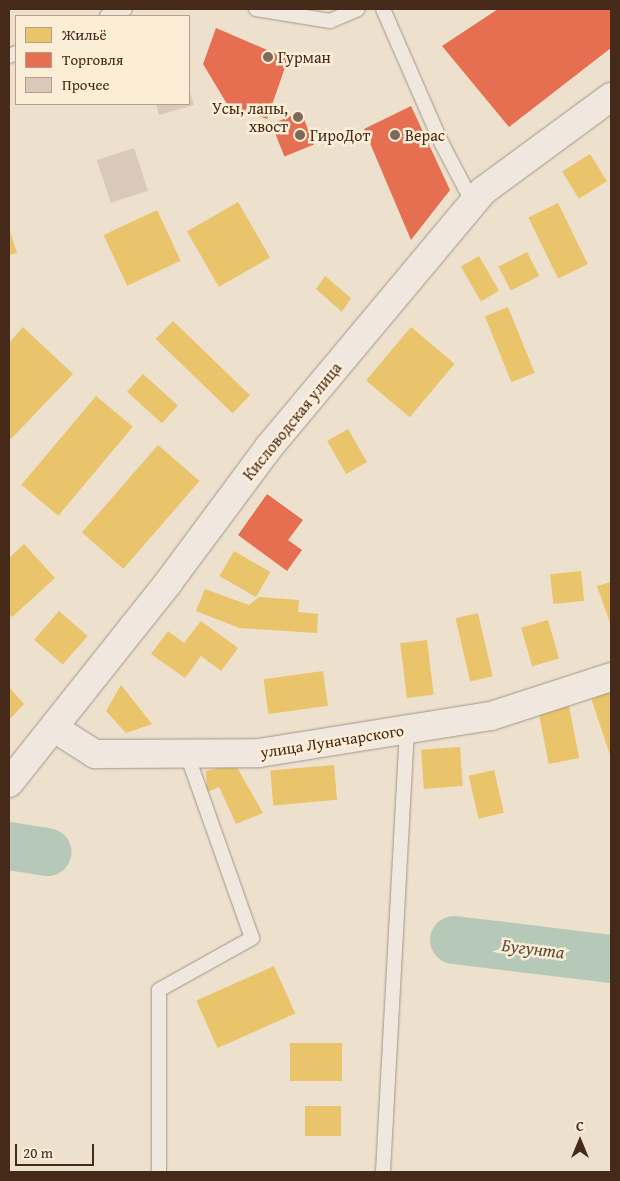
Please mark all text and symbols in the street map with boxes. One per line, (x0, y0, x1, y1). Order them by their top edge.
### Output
legend (15, 15, 190, 105)
text: Жильё (62, 24, 107, 45)
place label: Гурман (278, 47, 331, 67)
text: Торговля (62, 49, 123, 70)
marker: Гурман (262, 51, 274, 63)
text: Прочее (62, 74, 110, 95)
place label: Усы, лапы, хвост (212, 98, 288, 136)
marker: Усы, лапы, хвост (292, 111, 304, 123)
place label: ГироДот (310, 125, 370, 145)
place label: Верас (405, 125, 445, 145)
marker: ГироДот (294, 129, 306, 141)
marker: Верас (389, 129, 401, 141)
street label: Кисловодская улица (239, 358, 345, 484)
street label: улица Луначарского (259, 720, 405, 762)
water label: Бугунта (500, 934, 566, 964)
north arrow (555, 1116, 605, 1166)
text: С (576, 1116, 584, 1136)
scale bar (18, 1134, 96, 1166)
text: 20 m (23, 1142, 53, 1163)

